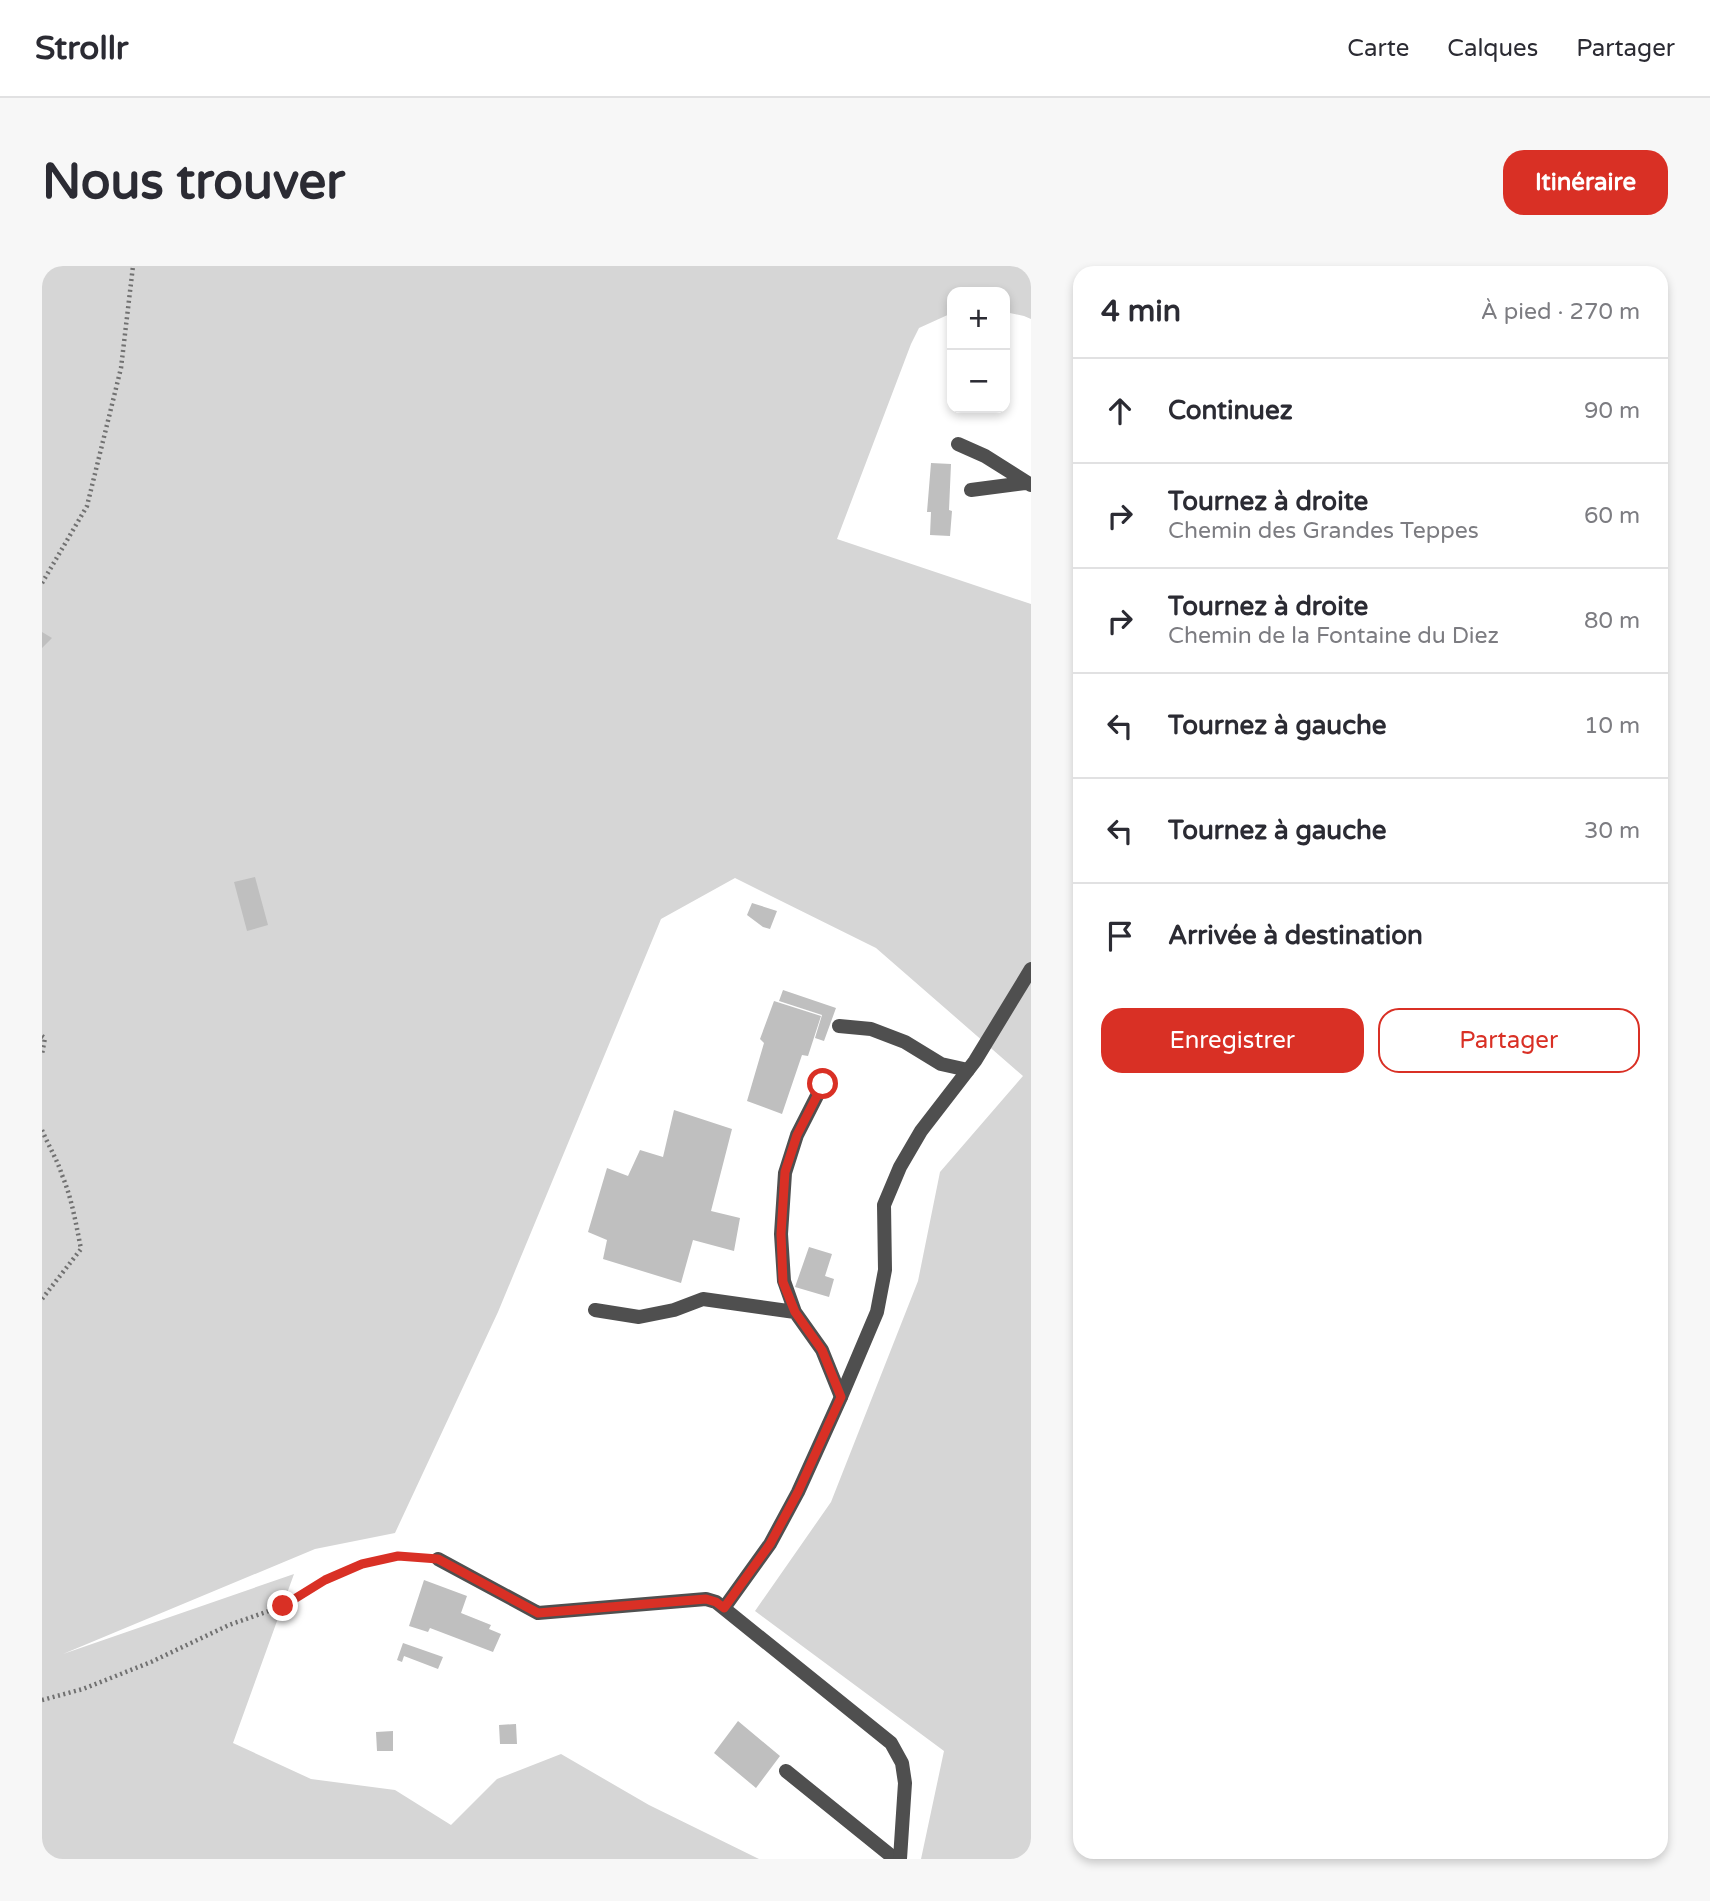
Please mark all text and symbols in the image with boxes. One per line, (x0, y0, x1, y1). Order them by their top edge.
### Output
text: Strollr (35, 29, 129, 68)
text: Carte (1347, 34, 1409, 63)
text: Calques (1447, 34, 1538, 63)
text: Partager (1576, 34, 1675, 63)
button: Itinéraire (1503, 150, 1668, 215)
text: Nous trouver (42, 153, 345, 212)
map controls (947, 287, 1010, 413)
button: + (947, 287, 1010, 350)
text: 4 min (1101, 293, 1181, 330)
text: À pied · 270 m (1481, 298, 1640, 326)
button: − (947, 350, 1010, 413)
icon: ahead (1101, 392, 1139, 430)
text: Continuez (1168, 395, 1293, 426)
text: 90 m (1584, 397, 1640, 425)
text: Tournez à droite (1168, 486, 1368, 517)
icon: right (1101, 497, 1139, 535)
text: 60 m (1584, 502, 1640, 530)
text: Chemin des Grandes Teppes (1168, 517, 1479, 545)
text: Tournez à droite (1168, 591, 1368, 622)
icon: right (1101, 602, 1139, 640)
text: 80 m (1584, 607, 1640, 635)
text: Chemin de la Fontaine du Diez (1168, 622, 1499, 650)
icon: left (1101, 707, 1139, 745)
text: Tournez à gauche (1168, 710, 1387, 741)
text: 10 m (1584, 712, 1640, 740)
icon: left (1101, 812, 1139, 850)
text: Tournez à gauche (1168, 815, 1387, 846)
text: 30 m (1584, 817, 1640, 845)
icon: arrive (1101, 917, 1139, 955)
text: Arrivée à destination (1168, 920, 1423, 951)
button: Enregistrer (1101, 1008, 1364, 1073)
button: Partager (1378, 1008, 1640, 1073)
route start (807, 1068, 838, 1099)
route end (267, 1590, 298, 1621)

